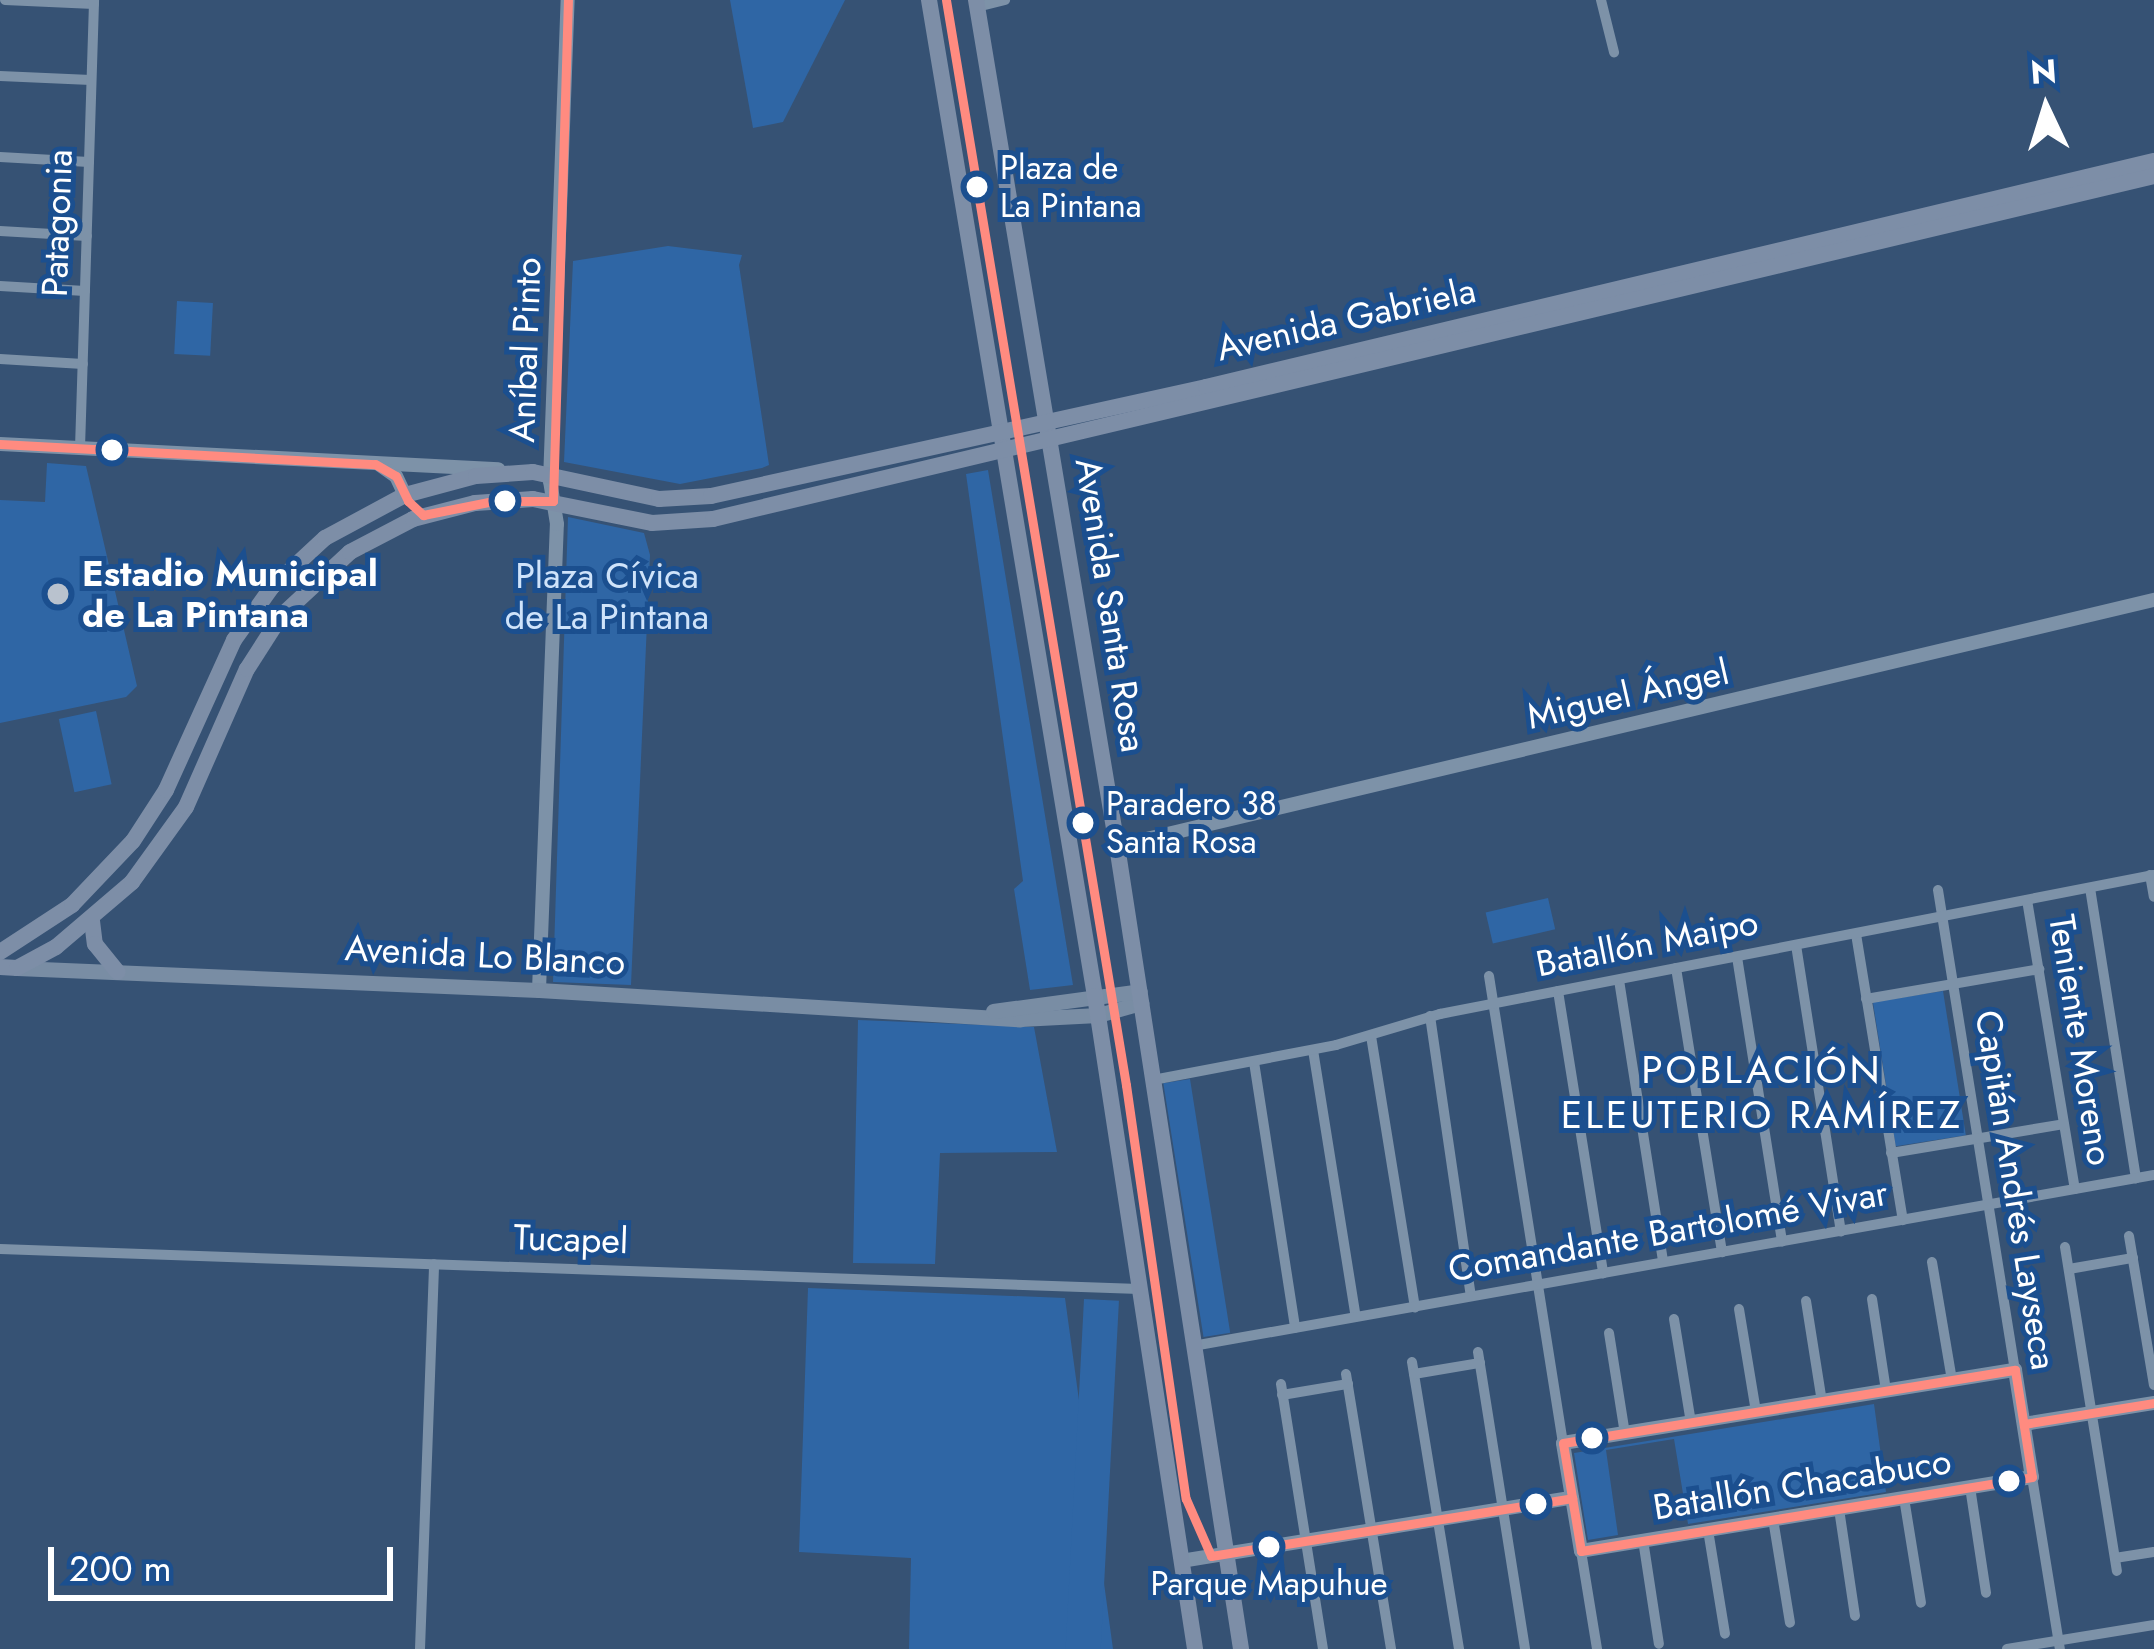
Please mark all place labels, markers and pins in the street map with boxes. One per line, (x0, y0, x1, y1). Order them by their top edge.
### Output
place label: Plaza de La Pintana (1000, 148, 1142, 226)
marker: Plaza de La Pintana (966, 176, 988, 198)
unlabelled marker (101, 439, 123, 461)
unlabelled marker (494, 490, 516, 512)
place label: Estadio Municipal de La Pintana (82, 551, 378, 636)
marker: Estadio Municipal de La Pintana (45, 581, 71, 607)
place label: Paradero 38 Santa Rosa (1106, 784, 1277, 862)
marker: Paradero 38 Santa Rosa (1072, 812, 1094, 834)
unlabelled marker (1581, 1427, 1603, 1449)
unlabelled marker (1998, 1470, 2020, 1492)
unlabelled marker (1525, 1493, 1547, 1515)
marker: Parque Mapuhue (1258, 1536, 1280, 1558)
place label: Parque Mapuhue (1150, 1564, 1388, 1604)

